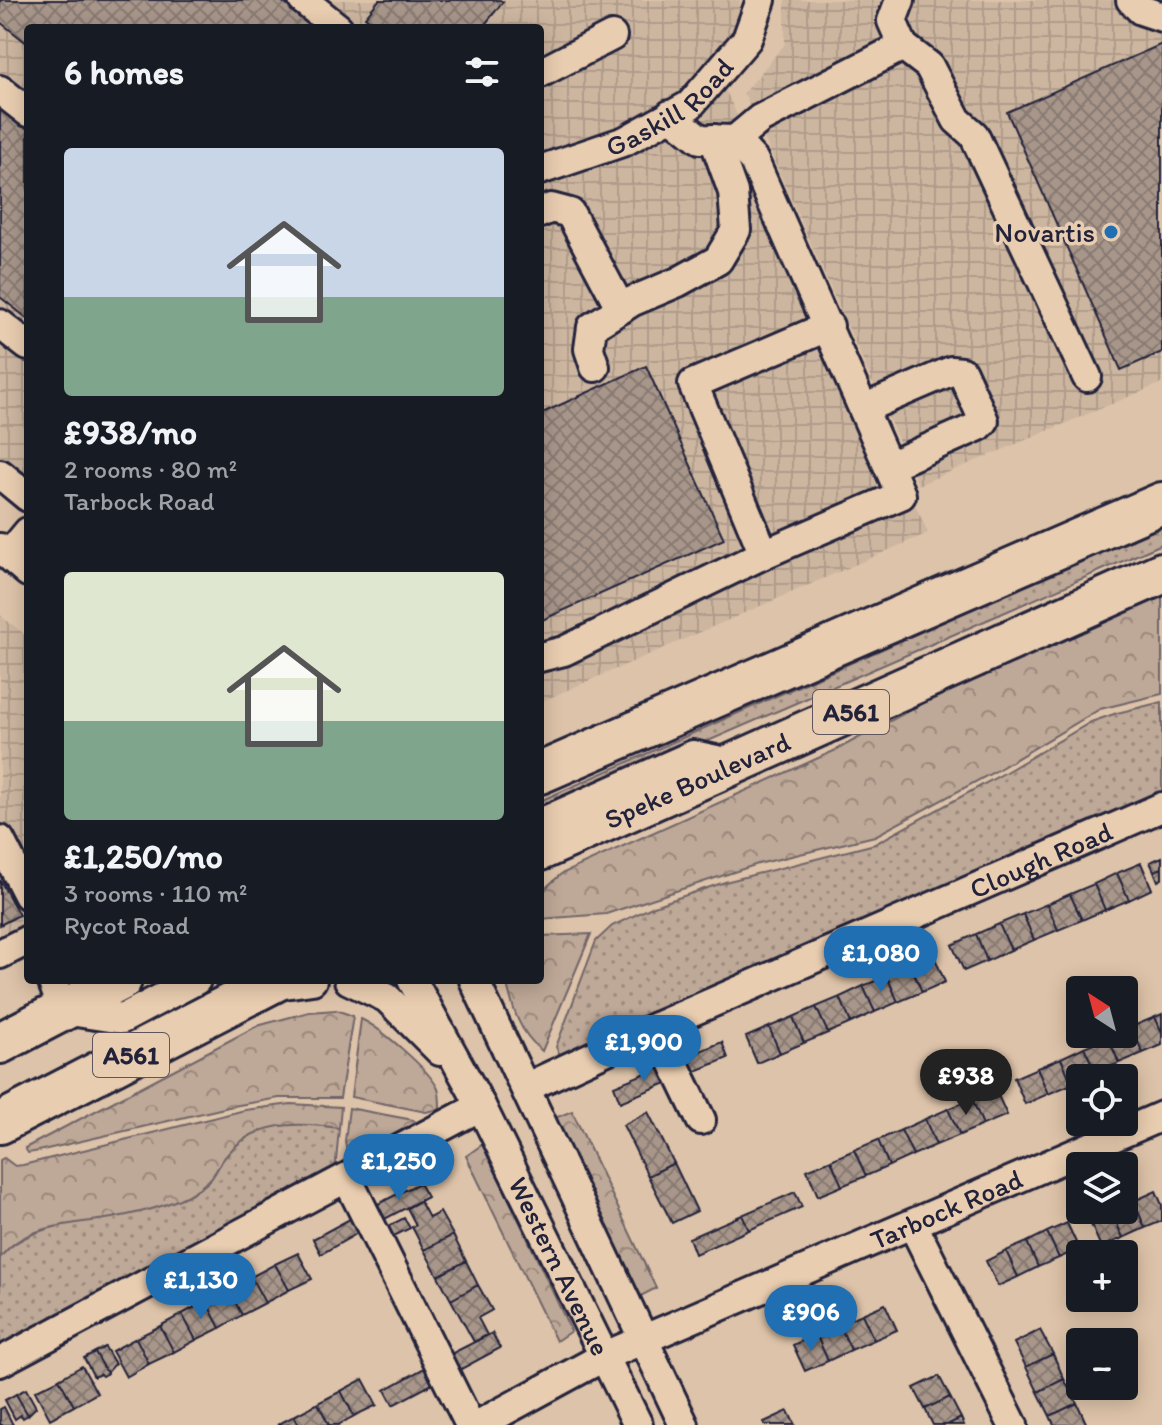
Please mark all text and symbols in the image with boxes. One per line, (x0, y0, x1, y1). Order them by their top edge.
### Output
icon: filters (460, 50, 504, 94)
street label: Gaskill Road (601, 51, 740, 163)
text: 6 homes (64, 52, 184, 93)
icon: home (212, 200, 356, 344)
place label: Novartis (994, 215, 1095, 249)
marker: Novartis (1102, 223, 1120, 241)
text: £938/mo (64, 412, 197, 453)
text: 2 rooms · 80 m² (64, 453, 237, 485)
text: Tarbock Road (64, 485, 214, 517)
icon: home (212, 624, 356, 768)
road number: A561 (813, 690, 889, 734)
street label: Speke Boulevard (599, 724, 795, 836)
street label: Clough Road (964, 813, 1118, 906)
text: £1,250/mo (64, 836, 223, 877)
text: 3 rooms · 110 m² (64, 877, 247, 909)
text: Rycot Road (64, 909, 190, 941)
pin: £1,080 (816, 926, 946, 994)
text: £1,080 (842, 936, 920, 968)
north arrow (1066, 976, 1138, 1048)
map controls (1066, 976, 1138, 1400)
pin: £1,900 (579, 1015, 709, 1083)
text: £1,900 (605, 1025, 683, 1057)
road number: A561 (93, 1033, 169, 1077)
pin: £938 (919, 1049, 1013, 1117)
text: £938 (938, 1059, 994, 1091)
button: locate (1066, 1064, 1138, 1136)
pin: £1,250 (334, 1134, 464, 1202)
text: £1,250 (361, 1144, 437, 1176)
button: layers (1066, 1152, 1138, 1224)
street label: Tarbock Road (865, 1161, 1027, 1257)
street label: Western Avenue (501, 1171, 618, 1361)
button: + (1066, 1240, 1138, 1312)
pin: £1,130 (136, 1253, 266, 1321)
text: £1,130 (164, 1263, 238, 1295)
pin: £906 (764, 1285, 858, 1353)
text: £906 (782, 1295, 840, 1327)
button: − (1066, 1328, 1138, 1400)

